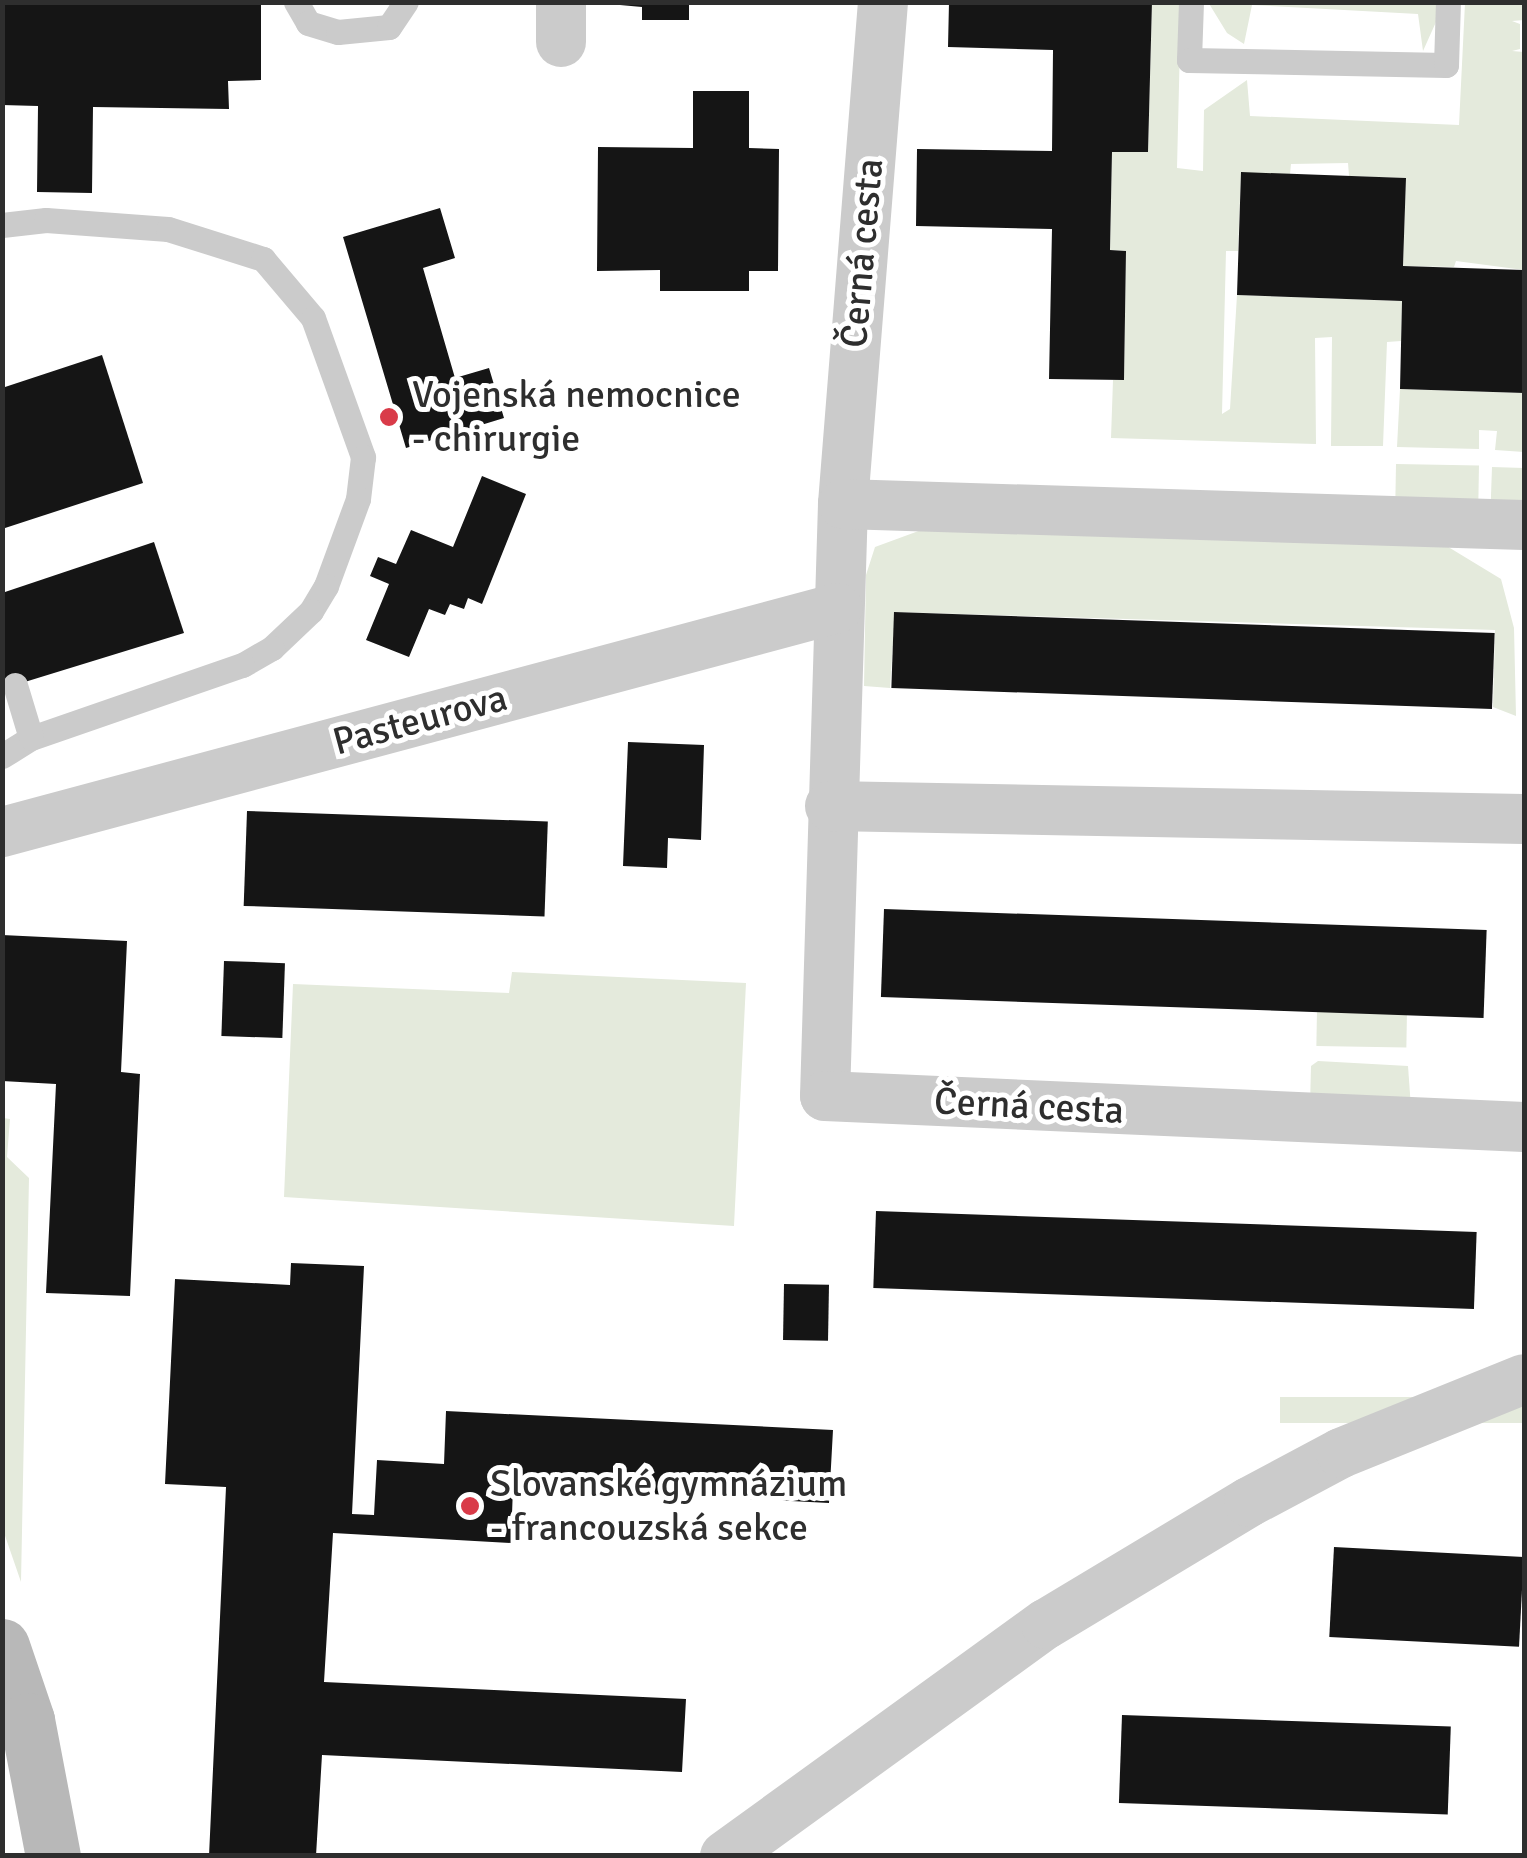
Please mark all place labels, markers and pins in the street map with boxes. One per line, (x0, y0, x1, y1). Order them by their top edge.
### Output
place label: Vojenská nemocnice - chirurgie (412, 372, 741, 462)
marker: Vojenská nemocnice - chirurgie (376, 404, 402, 430)
place label: Slovanské gymnázium - francouzská sekce (490, 1461, 847, 1550)
marker: Slovanské gymnázium - francouzská sekce (459, 1495, 481, 1517)

